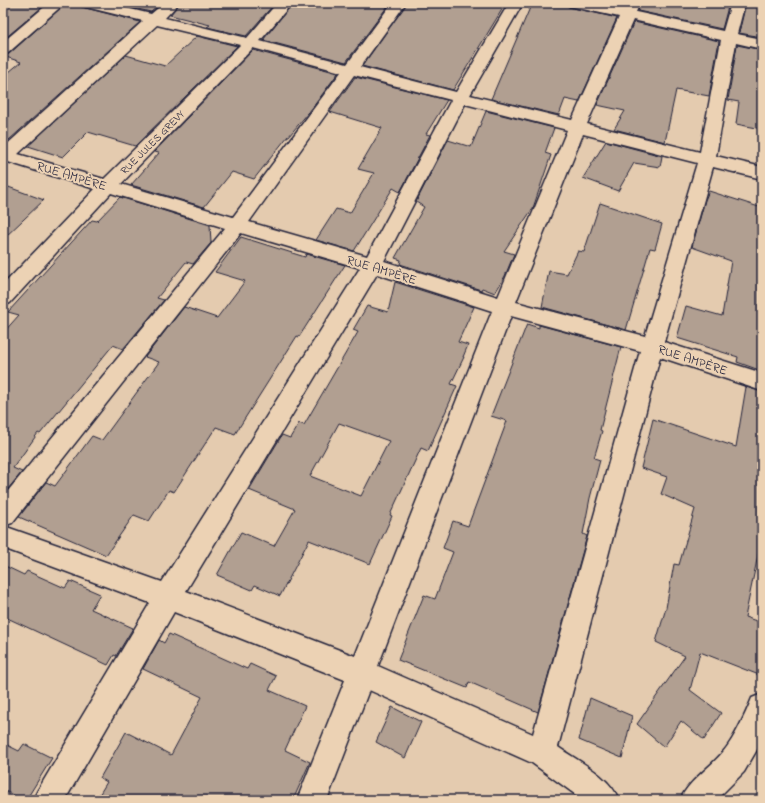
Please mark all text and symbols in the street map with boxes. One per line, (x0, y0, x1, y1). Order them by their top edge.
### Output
street label: RUE JULES GREVY (117, 107, 188, 178)
street label: RUE AMPÈRE (34, 157, 109, 196)
street label: RUE AMPÈRE (344, 251, 419, 290)
street label: RUE AMPÈRE (655, 340, 730, 381)

